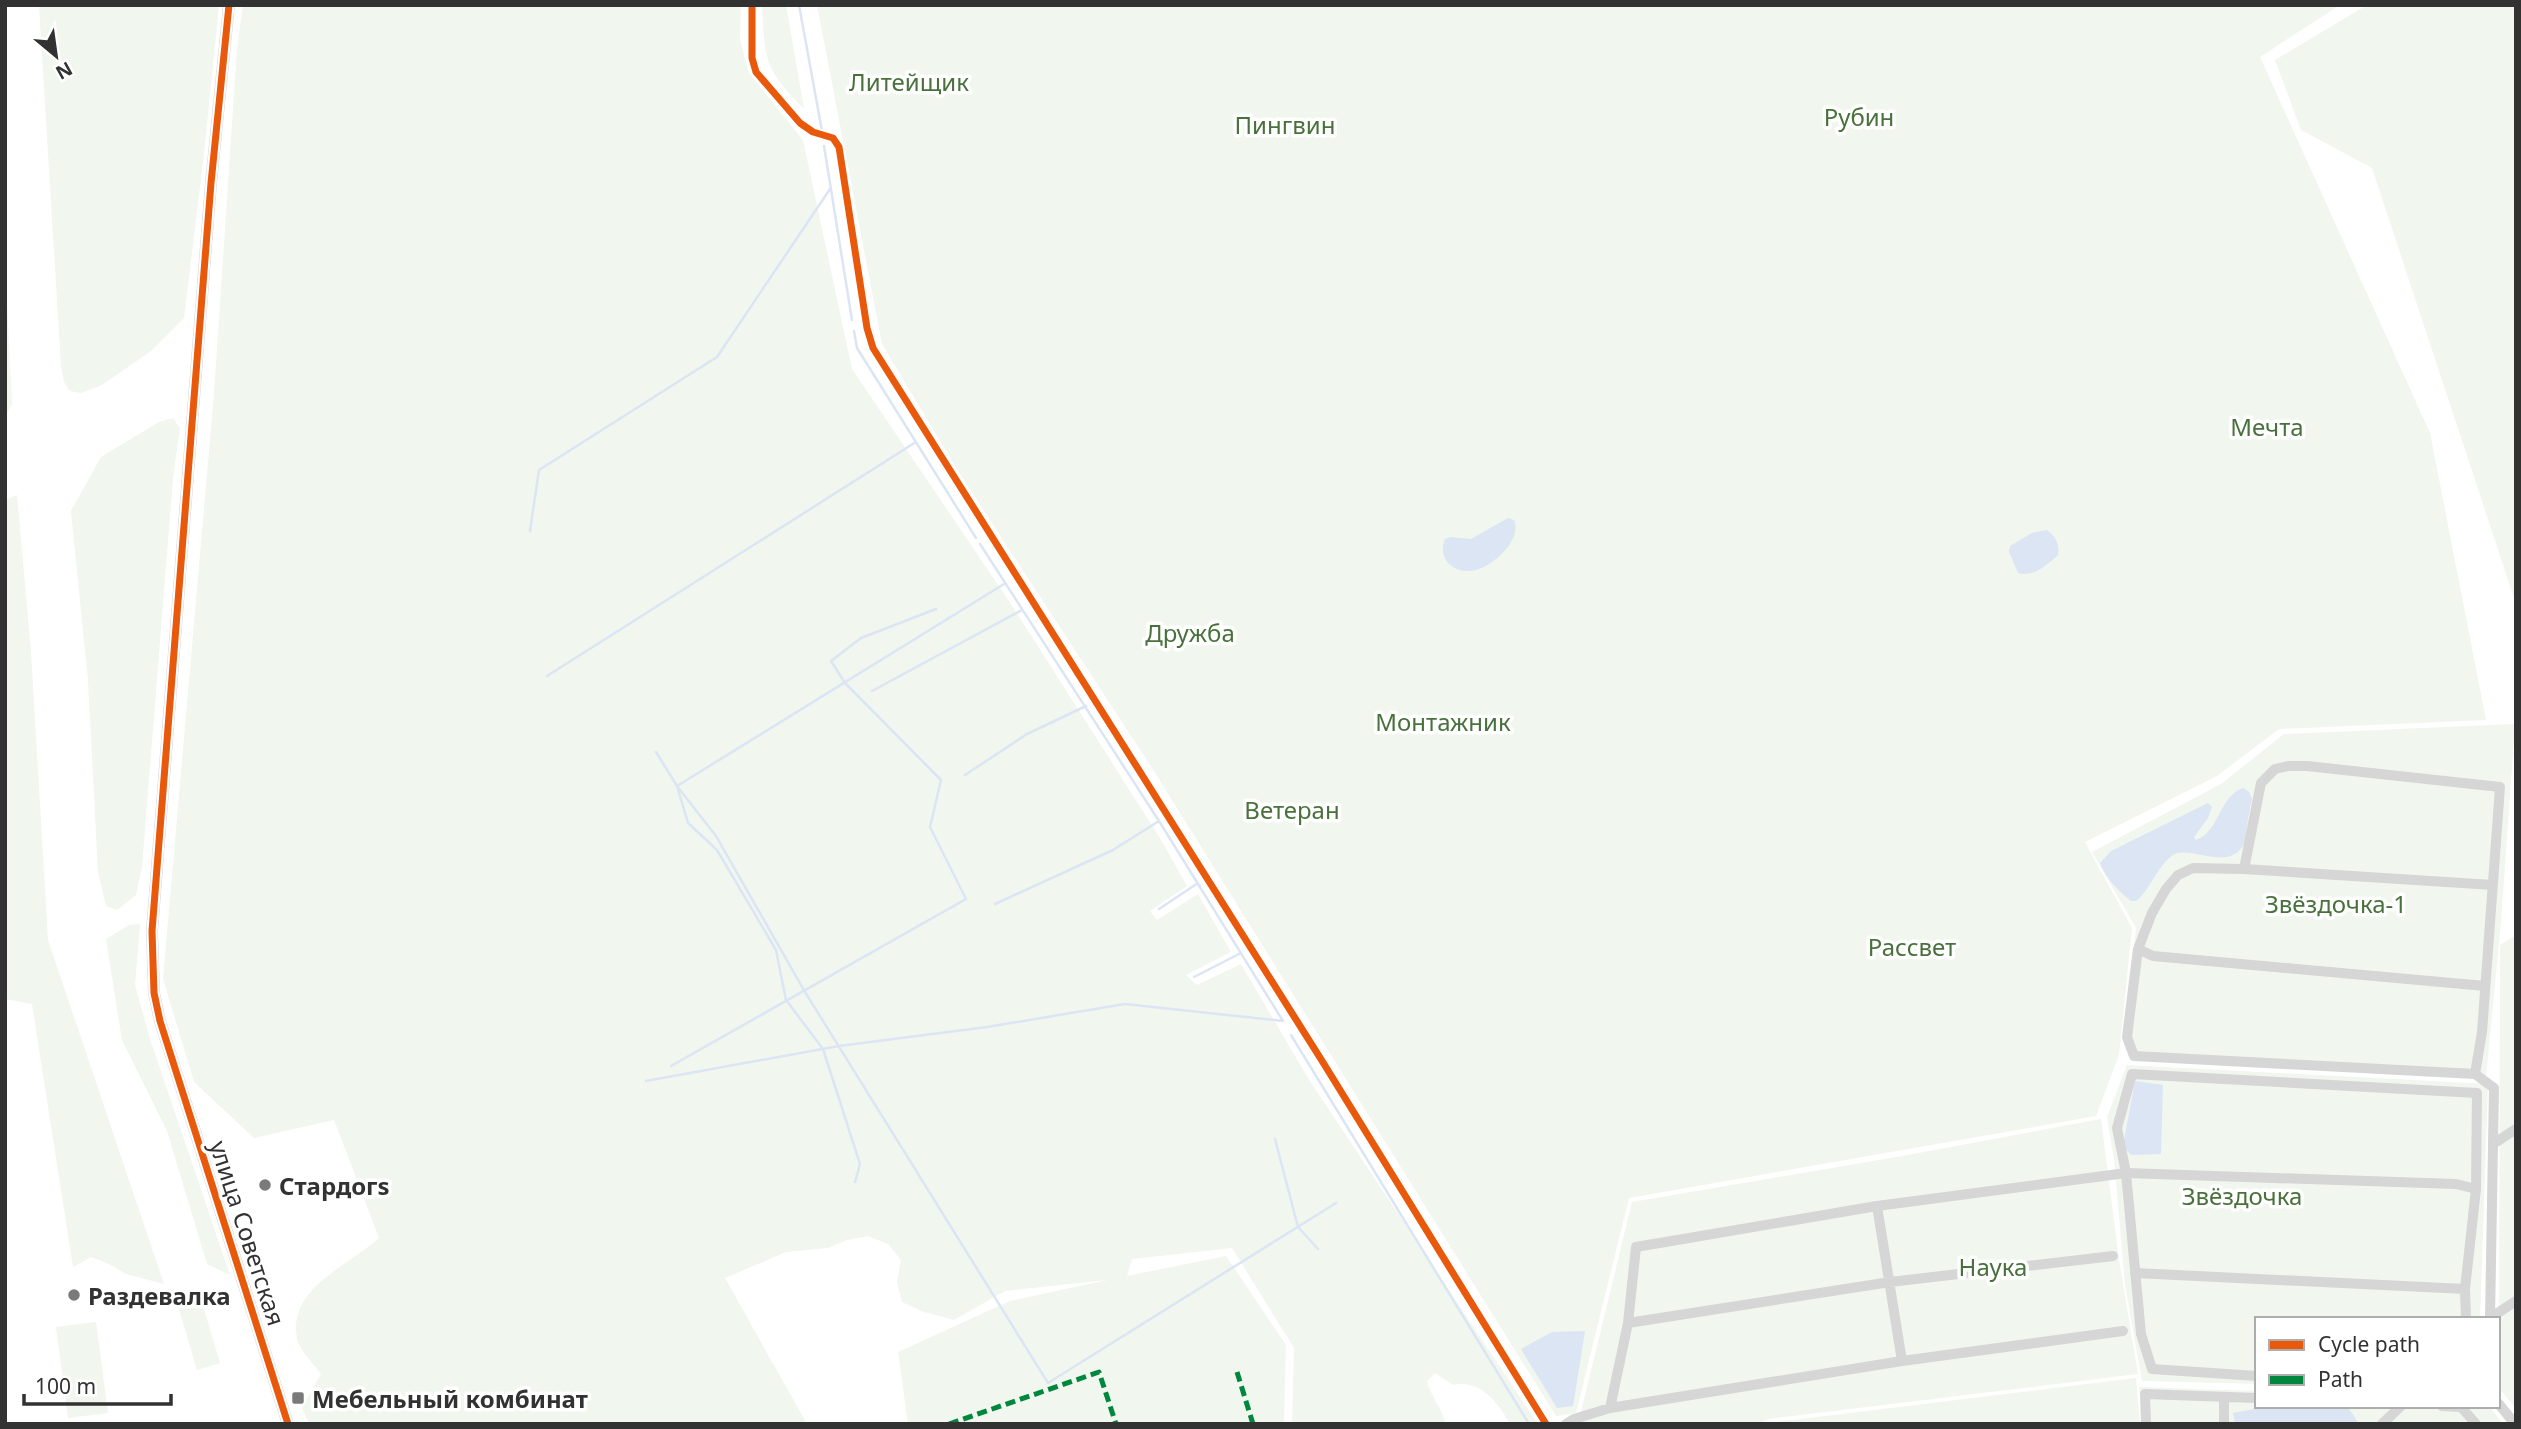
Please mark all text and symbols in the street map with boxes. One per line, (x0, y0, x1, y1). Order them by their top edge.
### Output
north arrow (21, 21, 91, 91)
text: N (51, 56, 77, 86)
park label: Литейщик (849, 65, 969, 98)
park label: Рубин (1824, 100, 1894, 133)
park label: Пингвин (1235, 108, 1335, 141)
park label: Мечта (2230, 410, 2304, 443)
park label: Дружба (1145, 616, 1235, 649)
park label: Монтажник (1375, 705, 1511, 738)
park label: Ветеран (1244, 793, 1340, 826)
park label: Звёздочка-1 (2265, 887, 2407, 920)
park label: Рассвет (1868, 930, 1956, 963)
street label: улица Советская (203, 1136, 293, 1330)
place label: Стардогs (279, 1169, 390, 1202)
marker: Стардогs (257, 1177, 273, 1193)
park label: Звёздочка (2182, 1179, 2302, 1212)
park label: Наука (1959, 1250, 2027, 1283)
place label: Раздевалка (88, 1279, 231, 1312)
marker: Раздевалка (66, 1287, 82, 1303)
legend (2255, 1317, 2500, 1408)
text: Cycle path (2318, 1330, 2420, 1358)
scale bar (24, 1362, 172, 1406)
text: Path (2318, 1365, 2363, 1393)
text: 100 m (35, 1372, 96, 1400)
place label: Мебельный комбинат (312, 1382, 588, 1415)
marker: Мебельный комбинат (290, 1390, 306, 1406)

